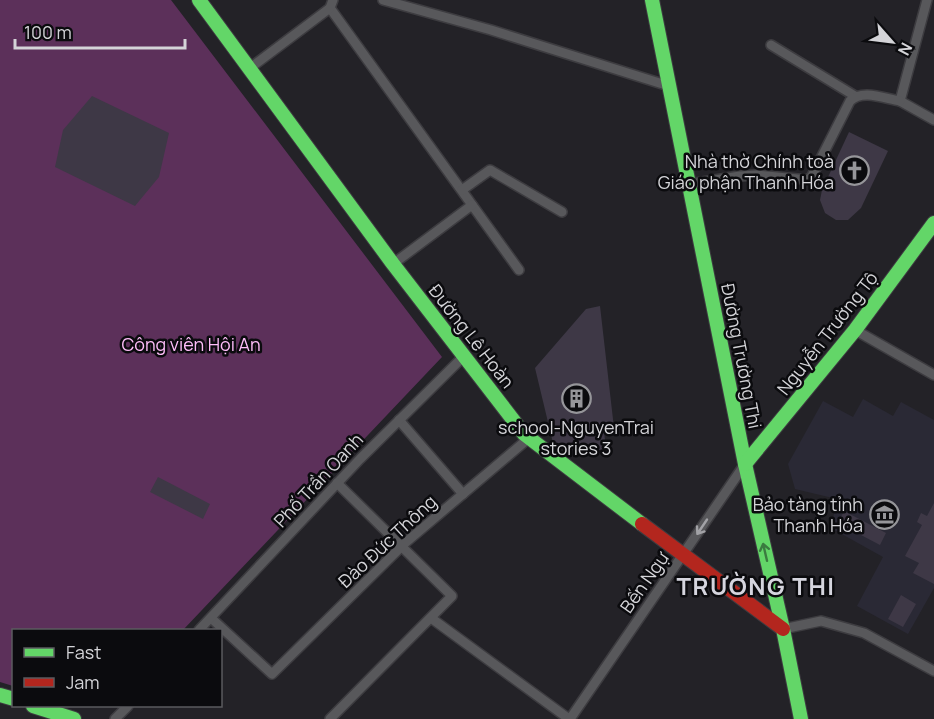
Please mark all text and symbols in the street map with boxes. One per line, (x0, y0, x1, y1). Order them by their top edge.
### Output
scale bar (15, 12, 184, 50)
north arrow (862, 12, 922, 72)
text: 100 m (24, 20, 72, 44)
text: N (893, 39, 918, 59)
place label: Nhà thờ Chính toà Giáo phận Thanh Hóa (658, 149, 834, 194)
church icon: Nhà thờ Chính toà Giáo phận Thanh Hóa (839, 155, 871, 187)
street label: Nguyễn Trường Tộ (771, 266, 883, 400)
street label: Đường Lê Hoàn (424, 279, 520, 393)
street label: Đường Trường Thi (716, 281, 768, 431)
park label: Công viên Hội An (121, 332, 261, 356)
building icon: school-NguyenTrai stories 3 (560, 382, 592, 414)
place label: school-NguyenTrai stories 3 (498, 415, 654, 460)
street label: Phố Trần Oanh (268, 428, 368, 532)
street label: Đào Đức Thông (333, 489, 441, 593)
place label: Bảo tàng tỉnh Thanh Hóa (753, 492, 863, 537)
museum icon: Bảo tàng tỉnh Thanh Hóa (868, 498, 900, 530)
one-way arrow (696, 518, 708, 535)
one-way arrow (759, 542, 771, 561)
street label: Bến Ngự (614, 546, 674, 617)
district label: TRƯỜNG THI (677, 569, 835, 602)
legend (12, 629, 222, 707)
text: Fast (66, 640, 101, 664)
text: Jam (66, 670, 100, 694)

